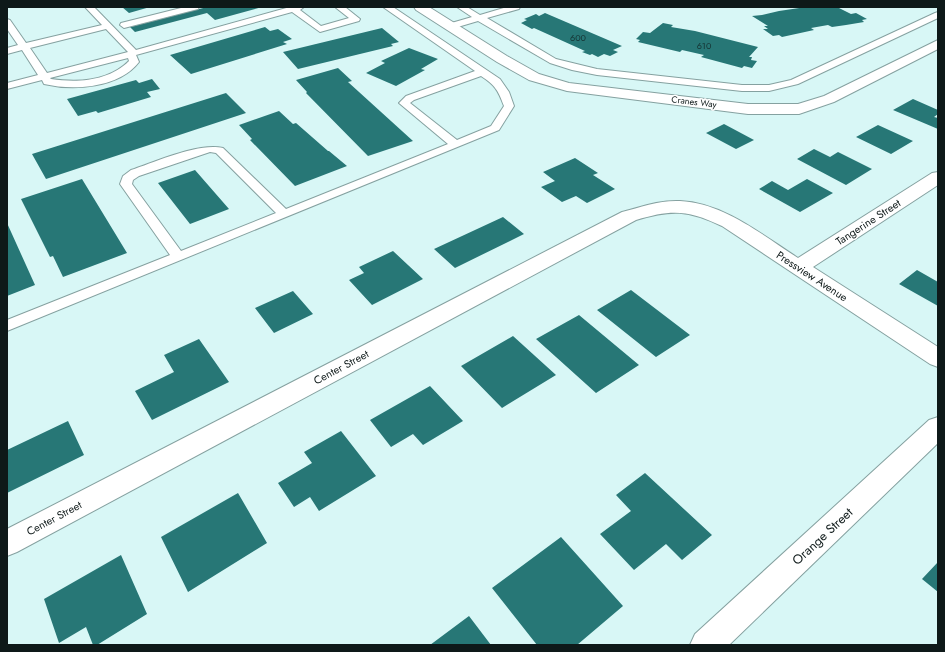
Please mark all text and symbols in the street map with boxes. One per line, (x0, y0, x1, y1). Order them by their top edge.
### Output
house number: 600 (570, 31, 587, 44)
house number: 610 (697, 39, 712, 52)
street label: Cranes Way (671, 92, 717, 111)
street label: Tangerine Street (832, 195, 904, 249)
street label: Pressview Avenue (773, 247, 851, 305)
street label: Center Street (310, 346, 372, 388)
street label: Center Street (23, 497, 85, 539)
street label: Orange Street (788, 503, 858, 570)

